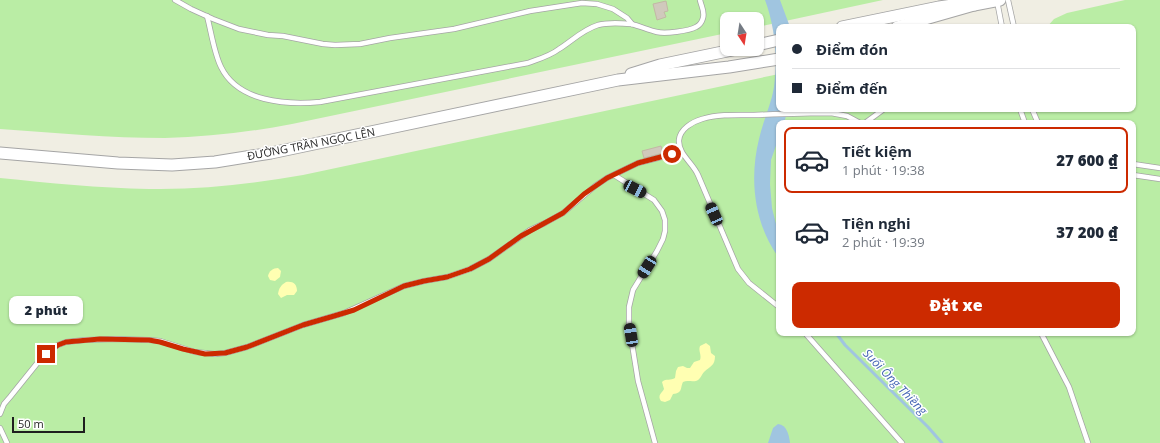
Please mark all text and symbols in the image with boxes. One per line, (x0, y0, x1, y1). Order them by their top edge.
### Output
north arrow (720, 12, 764, 56)
map controls (720, 12, 764, 56)
text: Điểm đón (816, 39, 888, 59)
text: Điểm đến (816, 78, 888, 98)
street label: ĐƯỜNG TRẦN NGỌC LÊN (246, 124, 376, 163)
text: Tiết kiệm (842, 141, 912, 161)
icon: car (794, 142, 830, 178)
route start (663, 145, 681, 163)
text: 27 600 ₫ (1056, 150, 1118, 170)
text: 1 phút · 19:38 (842, 161, 925, 179)
car (622, 178, 648, 200)
car (704, 201, 724, 227)
text: Tiện nghi (842, 213, 911, 233)
icon: car (794, 214, 830, 250)
text: 37 200 ₫ (1056, 222, 1118, 242)
text: 2 phút · 19:39 (842, 233, 925, 251)
car (636, 254, 658, 280)
button: Đặt xe (792, 282, 1120, 328)
callout: 2 phút (9, 296, 83, 324)
text: 2 phút (25, 301, 67, 319)
car (623, 322, 639, 348)
route end (37, 345, 55, 363)
water label: Suối Ông Thiềng (859, 345, 932, 419)
scale bar (12, 415, 85, 434)
text: 50 m (18, 416, 44, 431)

